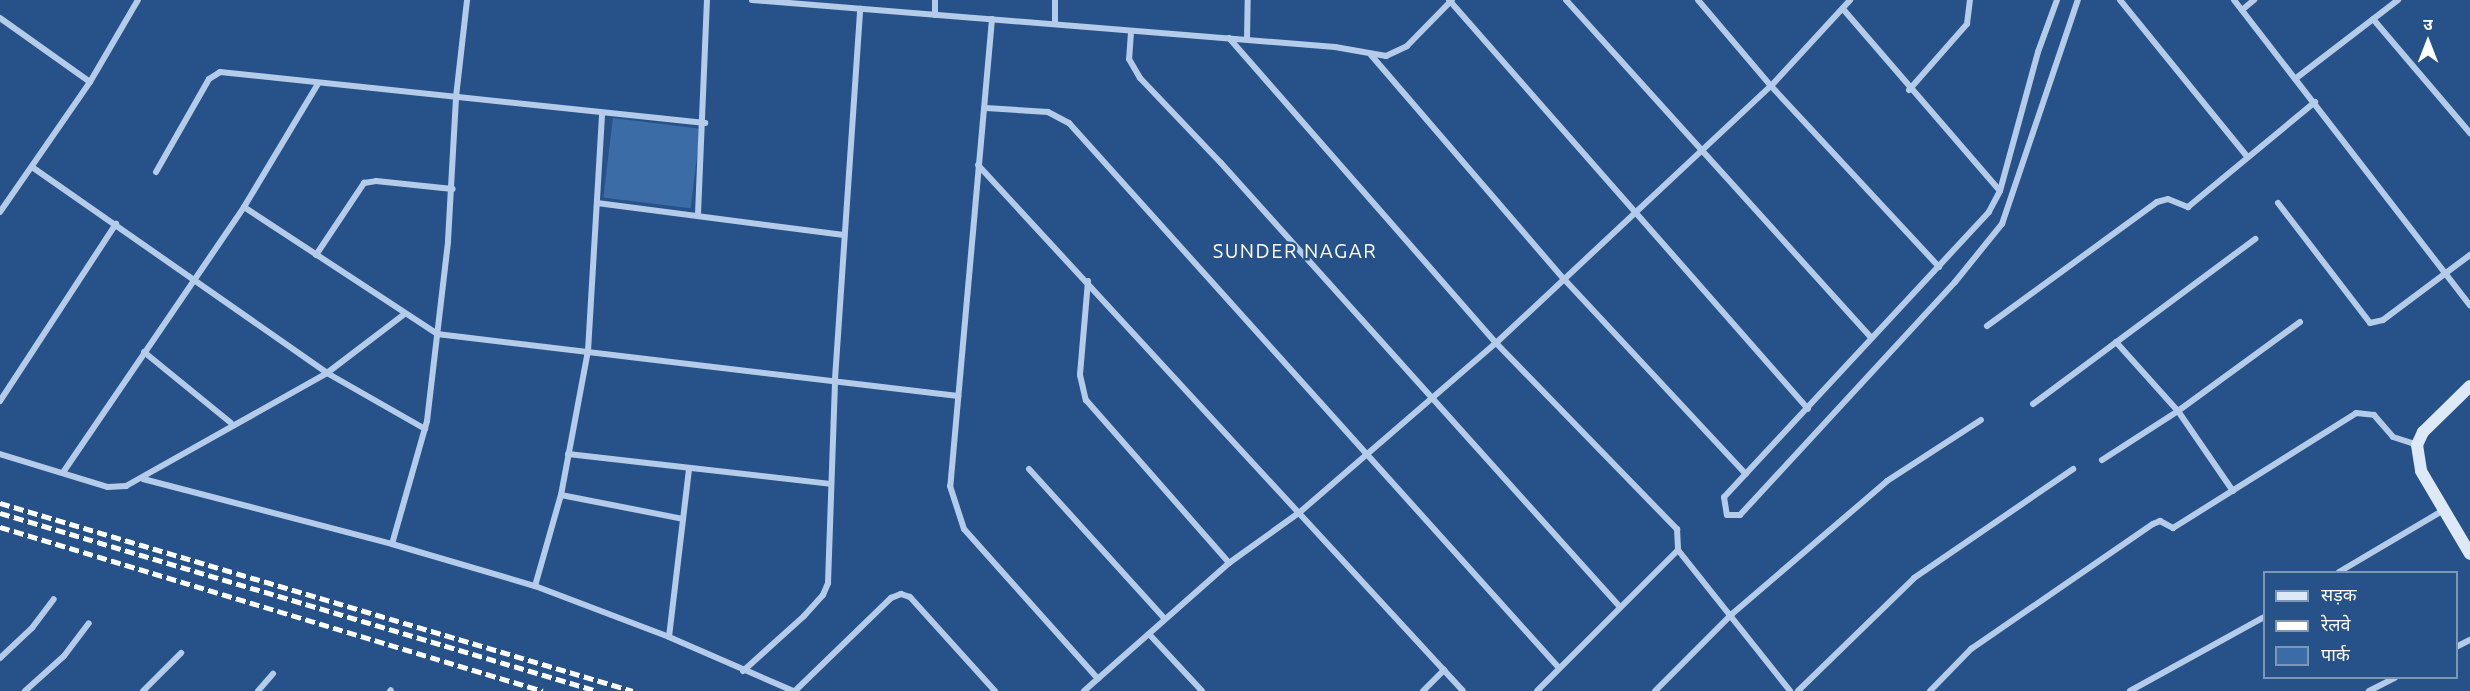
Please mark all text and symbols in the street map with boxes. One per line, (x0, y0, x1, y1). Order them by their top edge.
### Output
north arrow (2398, 12, 2458, 72)
text: उ (2423, 15, 2433, 33)
district label: SUNDER NAGAR (1213, 238, 1377, 262)
legend (2263, 571, 2458, 679)
text: सड़क (2321, 584, 2357, 604)
text: रेलवे (2321, 614, 2351, 634)
text: पार्क (2321, 644, 2350, 664)

